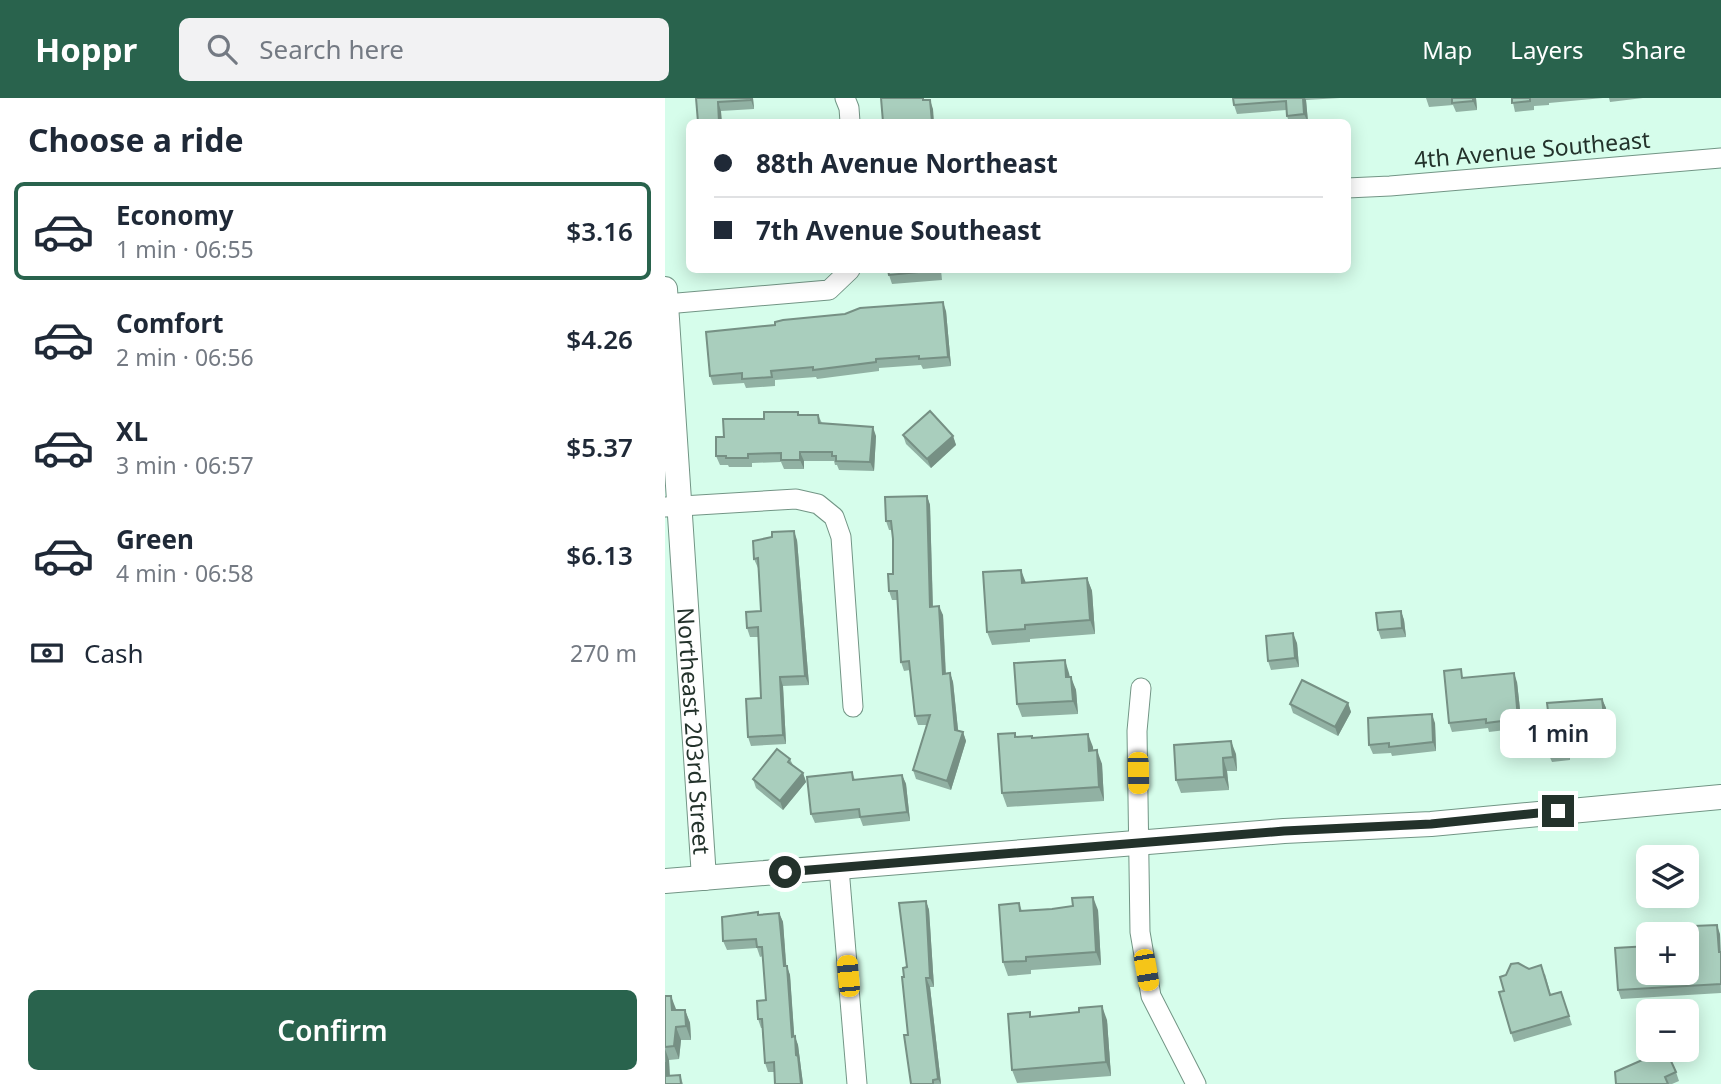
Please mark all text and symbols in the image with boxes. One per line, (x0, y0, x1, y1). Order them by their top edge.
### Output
search box (179, 18, 669, 81)
text: Hoppr (35, 27, 137, 72)
icon: search (203, 30, 241, 68)
text: Search here (259, 31, 404, 67)
text: Map (1422, 33, 1472, 66)
text: Layers (1510, 33, 1584, 66)
text: Share (1622, 33, 1686, 66)
text: Choose a ride (28, 118, 244, 161)
street label: 4th Avenue Southeast (1413, 123, 1651, 175)
text: 88th Avenue Northeast (756, 145, 1058, 181)
text: Economy (116, 197, 234, 233)
icon: car (32, 200, 95, 263)
text: 7th Avenue Southeast (756, 212, 1041, 248)
text: $3.16 (566, 213, 633, 249)
text: 1 min · 06:55 (116, 233, 254, 265)
text: Comfort (116, 305, 224, 341)
icon: car (32, 308, 95, 371)
text: $4.26 (566, 321, 633, 357)
text: 2 min · 06:56 (116, 341, 254, 373)
text: XL (116, 413, 148, 449)
icon: car (32, 416, 95, 479)
text: $5.37 (566, 429, 633, 465)
text: 3 min · 06:57 (116, 449, 254, 481)
text: Green (116, 521, 194, 557)
icon: car (32, 524, 95, 587)
text: $6.13 (566, 537, 633, 573)
text: 4 min · 06:58 (116, 557, 254, 589)
street label: Northeast 203rd Street (670, 606, 718, 856)
icon: cash (28, 634, 66, 672)
text: Cash (84, 635, 144, 671)
text: 270 m (570, 637, 637, 669)
callout: 1 min (1500, 710, 1616, 758)
text: 1 min (1527, 717, 1589, 749)
car (1128, 752, 1149, 794)
route end (1542, 795, 1574, 827)
map controls (1636, 845, 1699, 1062)
button: layers (1636, 845, 1699, 908)
route start (769, 856, 801, 888)
button: + (1636, 922, 1699, 985)
car (1133, 947, 1160, 993)
car (836, 954, 861, 998)
button: Confirm (28, 990, 637, 1070)
button: − (1636, 999, 1699, 1062)

